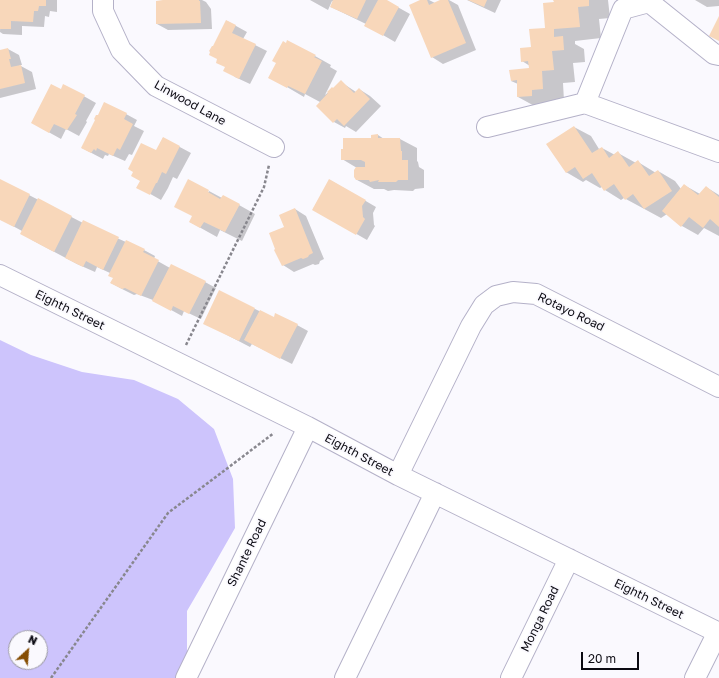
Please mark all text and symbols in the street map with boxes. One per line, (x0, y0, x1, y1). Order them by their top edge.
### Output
street label: Linwood Lane (152, 77, 228, 129)
street label: Eighth Street (33, 287, 107, 333)
street label: Rotayo Road (535, 290, 607, 334)
street label: Eighth Street (322, 431, 396, 479)
street label: Shante Road (224, 517, 270, 589)
street label: Eighth Street (612, 576, 686, 622)
street label: Monga Road (518, 584, 562, 654)
north arrow (8, 630, 48, 670)
text: N (26, 632, 40, 647)
scale bar (583, 644, 641, 670)
text: 20 m (588, 651, 616, 666)

